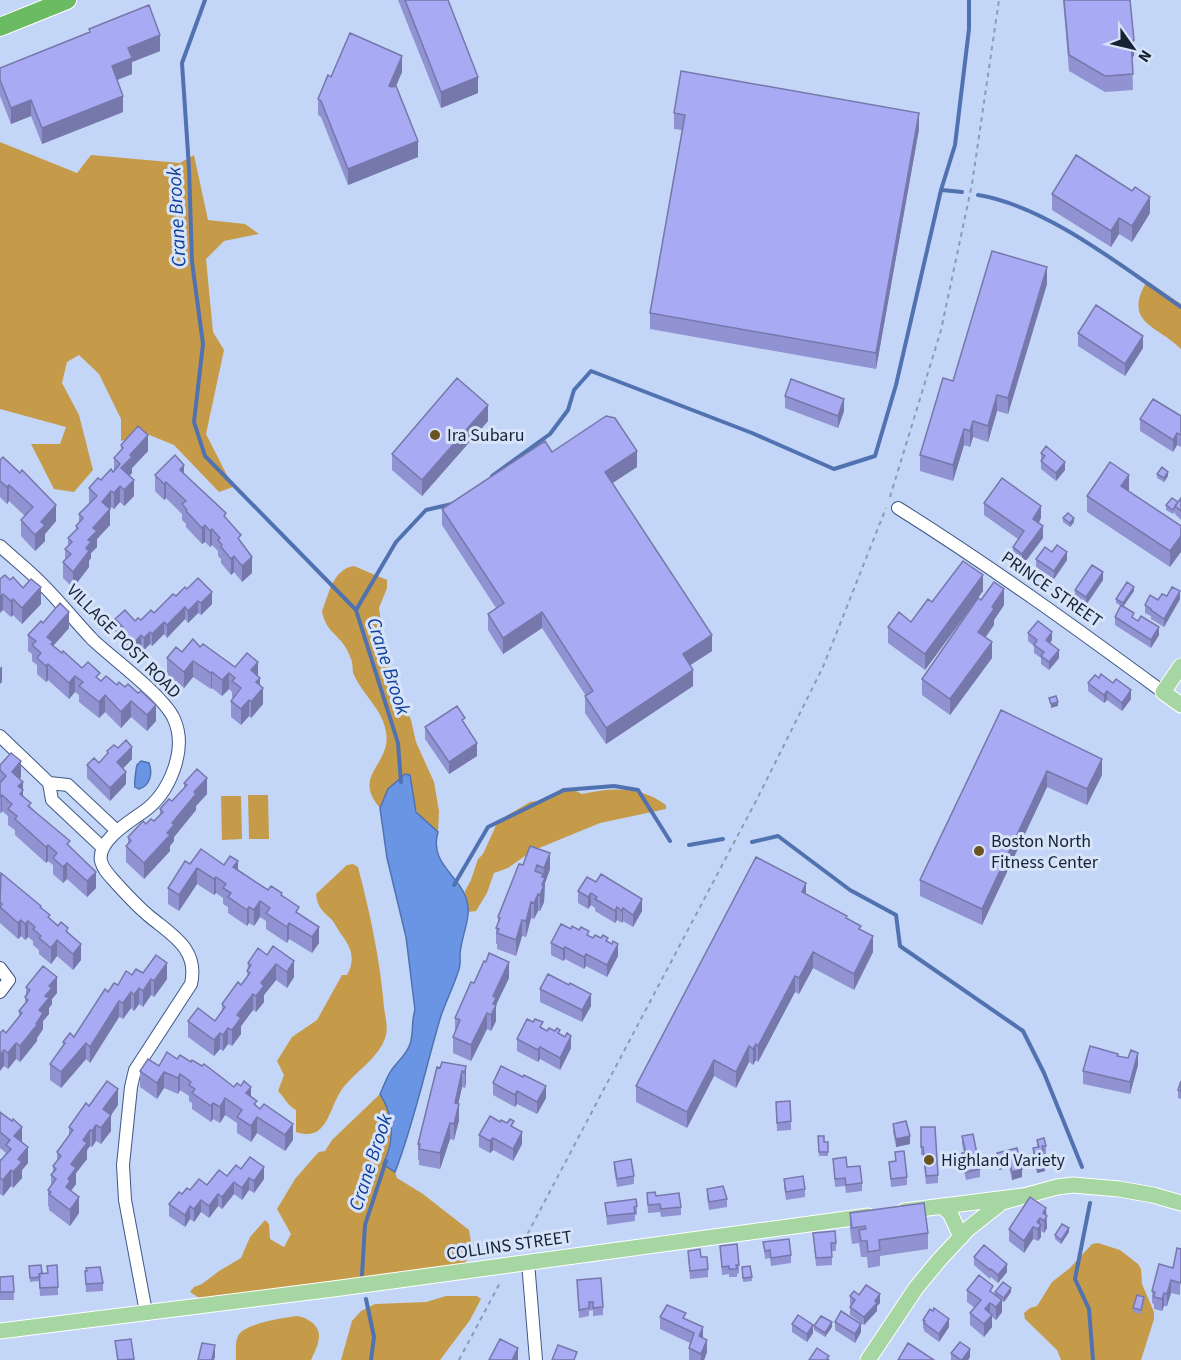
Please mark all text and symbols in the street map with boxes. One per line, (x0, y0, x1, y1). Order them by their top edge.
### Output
north arrow (1103, 18, 1163, 78)
text: N (1133, 45, 1157, 66)
water label: Crane Brook (160, 166, 194, 268)
place label: Ira Subaru (447, 423, 524, 448)
marker: Ira Subaru (428, 428, 442, 442)
street label: PRINCE STREET (996, 545, 1107, 634)
street label: VILLAGE POST ROAD (61, 578, 187, 704)
water label: Crane Brook (359, 614, 417, 719)
place label: Boston North Fitness Center (991, 829, 1099, 875)
marker: Boston North Fitness Center (972, 844, 986, 858)
water label: Crane Brook (342, 1110, 400, 1214)
place label: Highland Variety (941, 1148, 1066, 1173)
marker: Highland Variety (922, 1153, 936, 1167)
street label: COLLINS STREET (445, 1224, 574, 1267)

